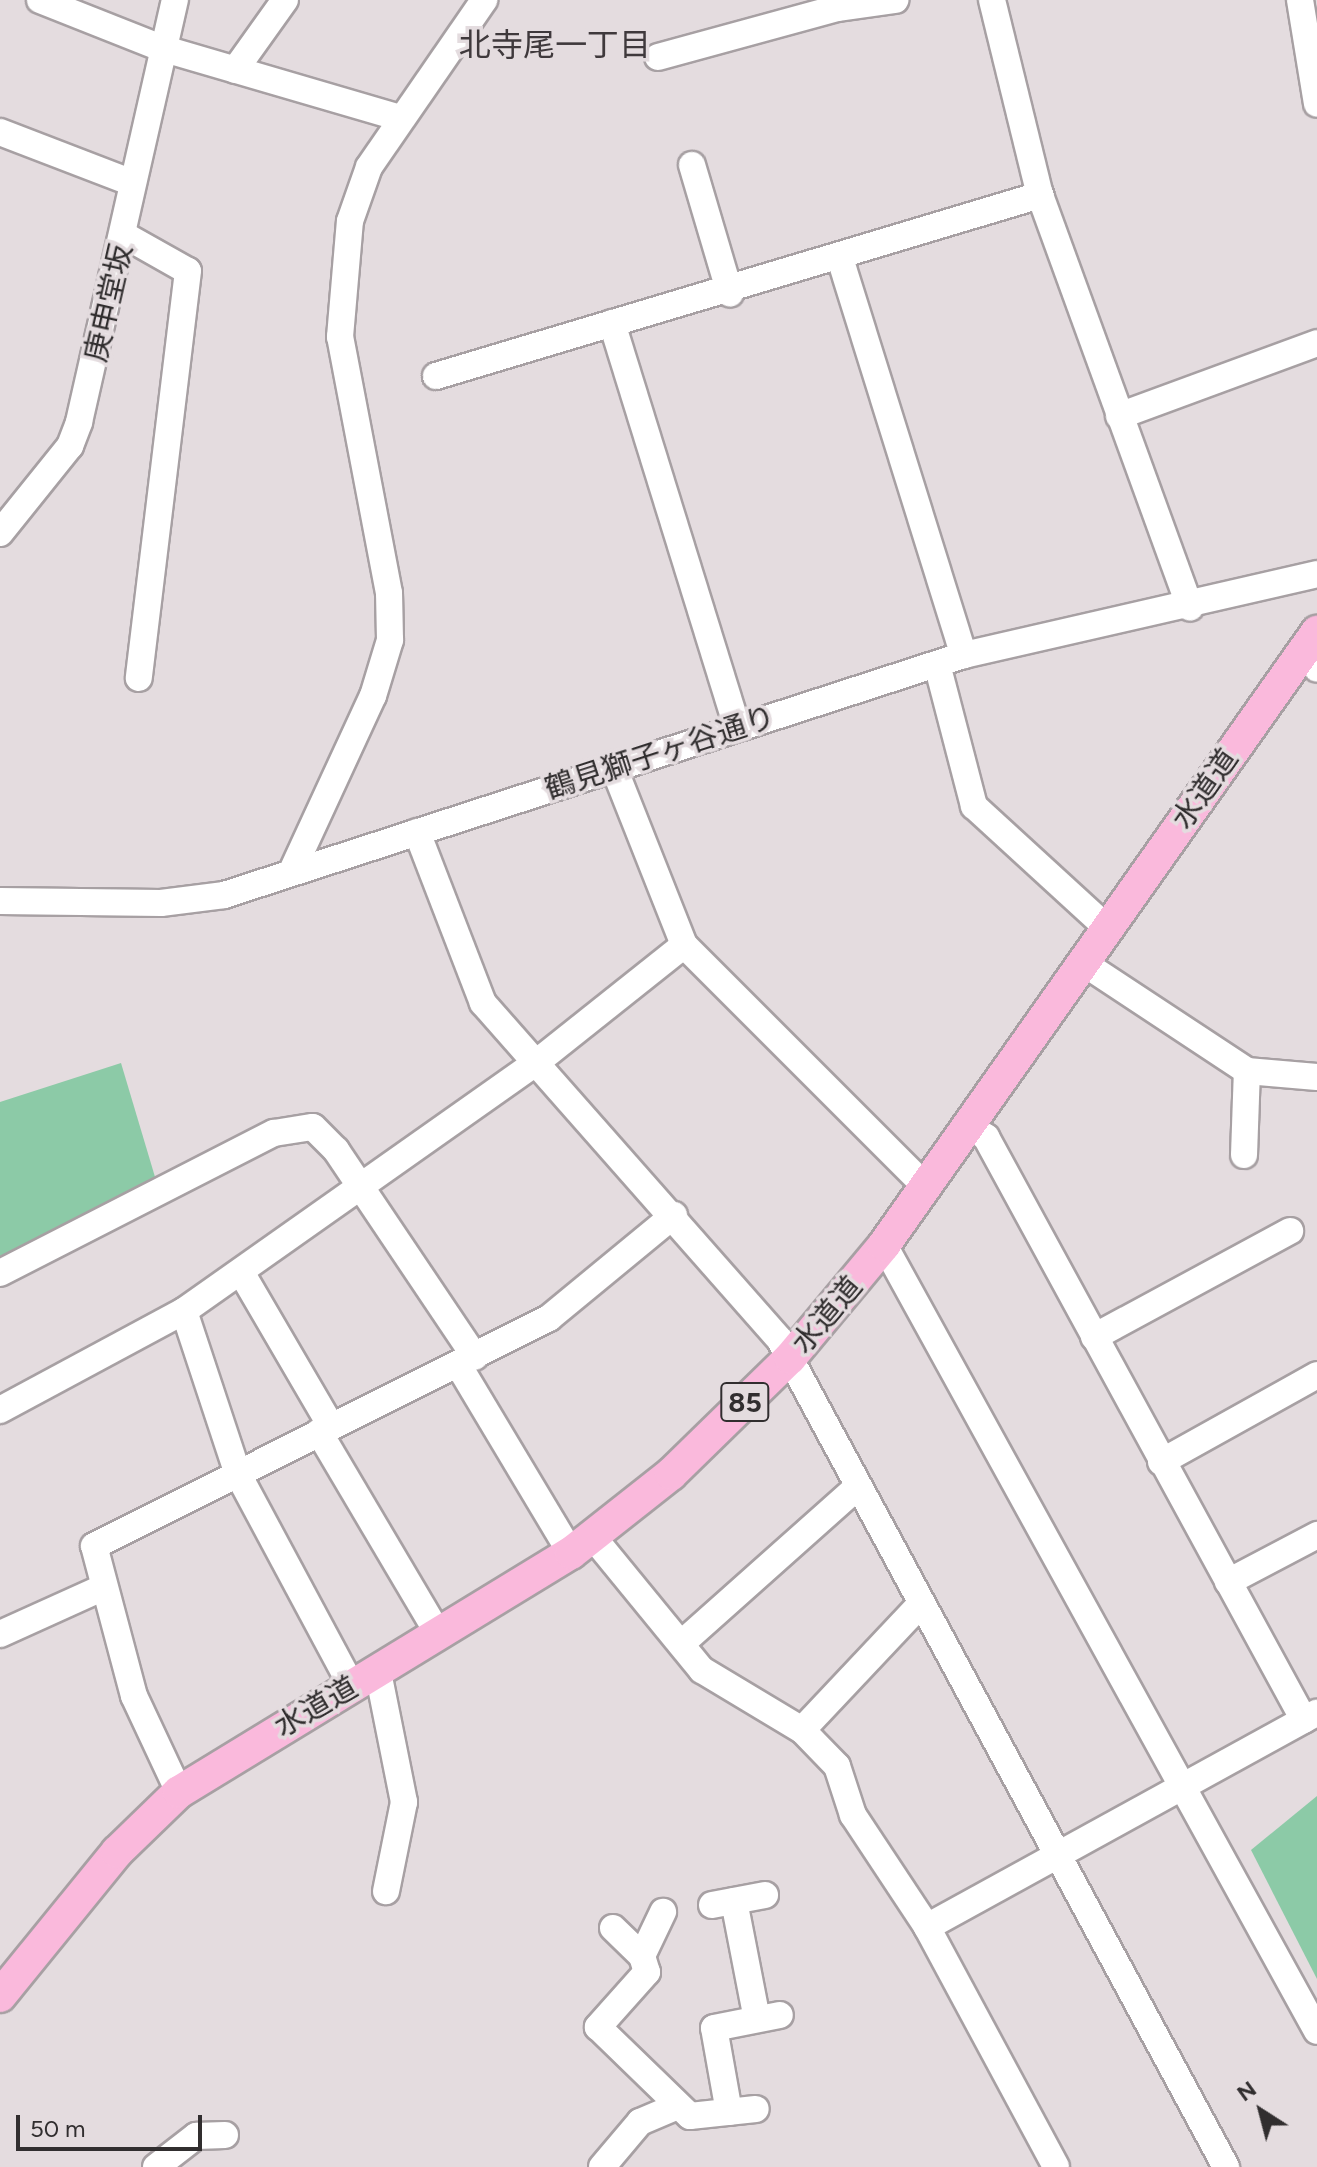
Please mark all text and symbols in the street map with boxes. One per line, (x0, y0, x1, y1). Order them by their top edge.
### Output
district label: 北寺尾一丁目 (459, 26, 651, 64)
street label: 庚申堂坂 (78, 240, 140, 366)
street label: 鶴見獅子ヶ谷通り (540, 699, 780, 807)
street label: 水道道 (1164, 742, 1246, 836)
street label: 水道道 (784, 1269, 870, 1361)
road number: 85 (719, 1378, 771, 1426)
street label: 水道道 (268, 1669, 364, 1745)
north arrow (1221, 2071, 1301, 2151)
text: N (1232, 2075, 1261, 2107)
scale bar (20, 2099, 206, 2149)
text: 50 m (30, 2114, 86, 2143)

